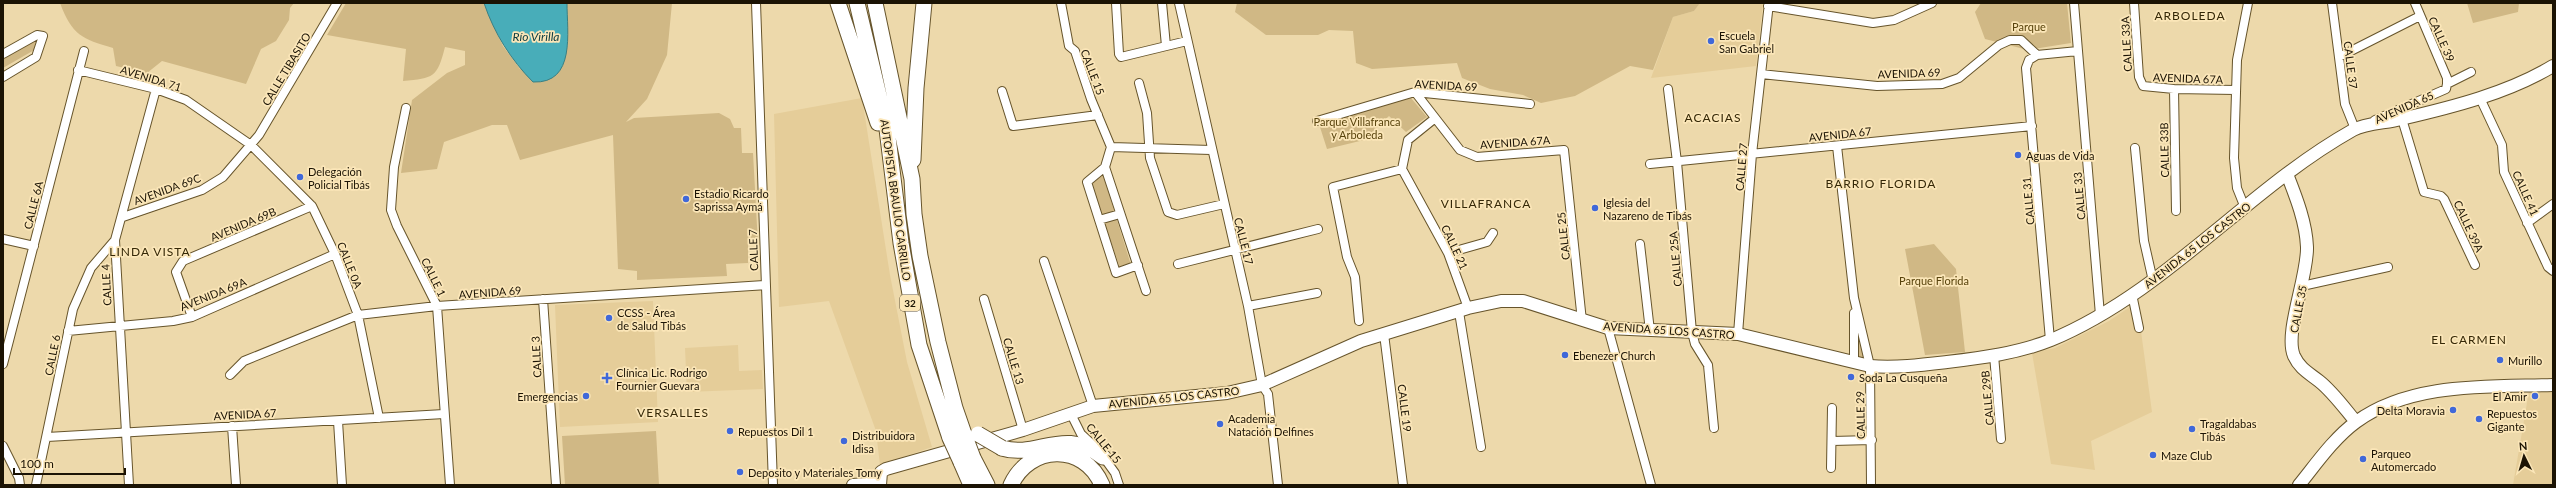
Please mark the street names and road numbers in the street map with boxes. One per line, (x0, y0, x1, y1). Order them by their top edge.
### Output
street label: CALLE 39 (2426, 14, 2458, 64)
street label: CALLE 33A (2118, 15, 2134, 72)
street label: CALLE TIBASITO (259, 30, 313, 108)
street label: CALLE 37 (2342, 40, 2360, 90)
street label: CALLE 15 (1078, 47, 1108, 97)
street label: AVENIDA 71 (119, 63, 183, 93)
street label: AVENIDA 69 (1877, 65, 1941, 81)
street label: AVENIDA 67A (2153, 70, 2224, 86)
street label: AVENIDA 69 (1414, 77, 1478, 93)
street label: AVENIDA 65 (2373, 88, 2435, 126)
street label: AUTOPISTA BRAULIO CARRILLO (878, 119, 914, 282)
street label: CALLE 33B (2157, 122, 2171, 178)
street label: AVENIDA 67 (1808, 124, 1872, 144)
street label: AVENIDA 67A (1479, 133, 1551, 151)
street label: CALLE 27 (1732, 143, 1750, 191)
street label: CALLE 41 (2510, 168, 2542, 218)
street label: AVENIDA 69C (132, 171, 203, 207)
street label: CALLE 33 (2070, 172, 2088, 220)
street label: CALLE 31 (2019, 177, 2037, 225)
street label: CALLE 6A (21, 179, 45, 230)
street label: CALLE 39A (2451, 198, 2487, 254)
street label: AVENIDA 65 LOS CASTRO (2141, 199, 2253, 291)
street label: AVENIDA 69B (208, 204, 278, 244)
street label: CALLE 25 (1554, 211, 1572, 261)
street label: CALLE 17 (1232, 216, 1256, 266)
street label: CALLE 21 (1439, 222, 1471, 272)
street label: CALLE 7 (746, 229, 760, 271)
street label: CALLE 25A (1666, 230, 1684, 287)
street label: CALLE 0A (335, 240, 365, 291)
street label: CALLE 1 (419, 255, 449, 299)
street label: CALLE 4 (98, 263, 114, 306)
street label: AVENIDA 69A (178, 275, 249, 313)
street label: AVENIDA 69 (458, 283, 522, 301)
street label: CALLE 35 (2287, 284, 2309, 334)
road number: 32 (900, 295, 920, 311)
street label: AVENIDA 65 LOS CASTRO (1603, 319, 1735, 341)
street label: CALLE 6 (42, 333, 62, 377)
street label: CALLE 3 (528, 336, 544, 378)
street label: CALLE 13 (1001, 336, 1027, 386)
street label: CALLE 29B (1978, 370, 1996, 426)
street label: CALLE 19 (1396, 383, 1414, 433)
street label: AVENIDA 65 LOS CASTRO (1108, 384, 1240, 410)
street label: CALLE 29 (1853, 391, 1867, 439)
street label: AVENIDA 67 (213, 406, 277, 422)
street label: CALLE 15 (1084, 420, 1124, 466)

